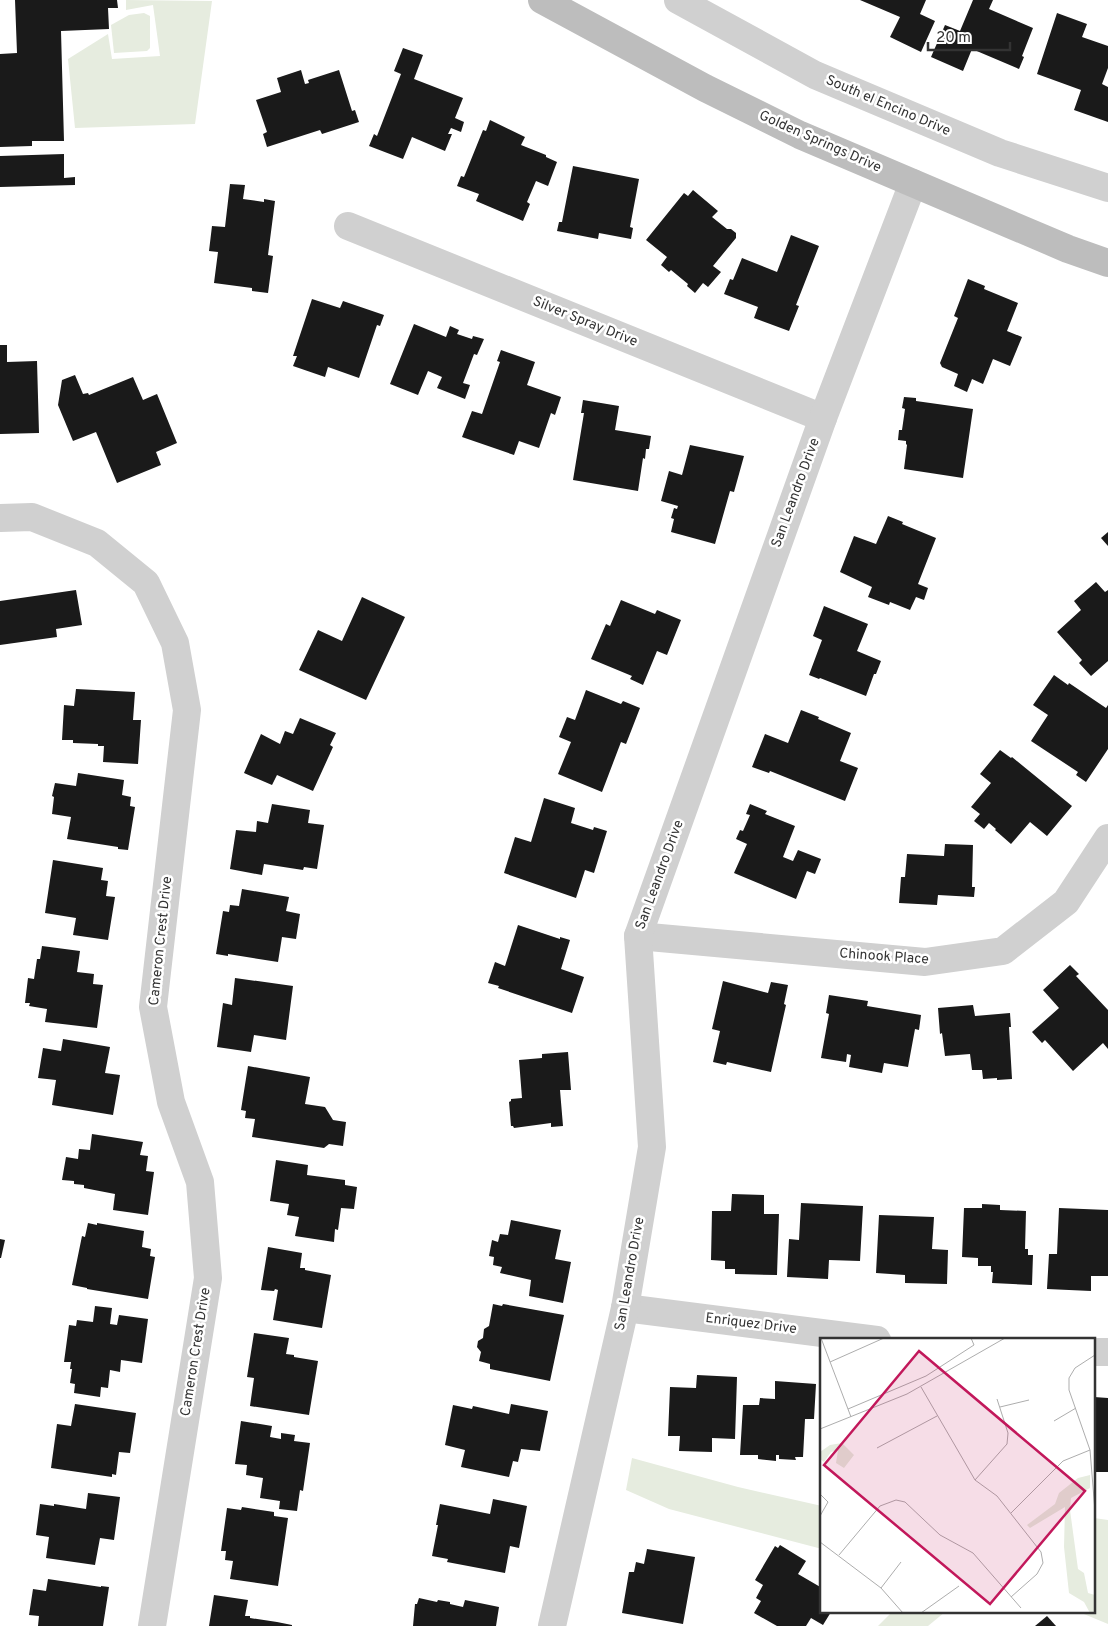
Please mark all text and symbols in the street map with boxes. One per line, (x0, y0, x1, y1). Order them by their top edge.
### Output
scale bar (928, 20, 1010, 52)
text: 20 m (936, 29, 971, 48)
street label: South el Encino Drive (823, 72, 953, 140)
street label: Golden Springs Drive (756, 107, 884, 177)
street label: Silver Spray Drive (530, 293, 640, 351)
street label: San Leandro Drive (768, 436, 824, 550)
street label: San Leandro Drive (632, 818, 688, 932)
street label: Cameron Crest Drive (146, 875, 176, 1007)
street label: Chinook Place (839, 945, 929, 969)
street label: San Leandro Drive (612, 1216, 648, 1332)
street label: Cameron Crest Drive (177, 1286, 215, 1418)
street label: Enriquez Drive (704, 1310, 798, 1338)
inset map (820, 1338, 1096, 1614)

